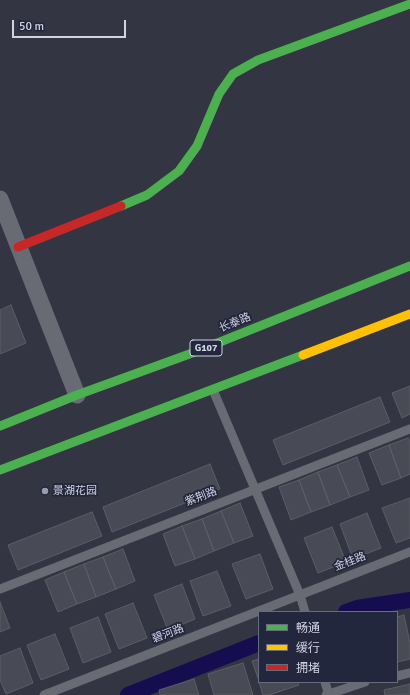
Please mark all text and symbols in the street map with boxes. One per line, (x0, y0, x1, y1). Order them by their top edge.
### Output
scale bar (14, 12, 128, 38)
text: 50 m (19, 19, 44, 34)
street label: 长泰路 (217, 311, 253, 335)
road number: G107 (190, 340, 222, 356)
place label: 景湖花园 (53, 484, 97, 498)
street label: 紫荆路 (183, 485, 219, 509)
marker: 景湖花园 (40, 486, 50, 496)
street label: 金桂路 (332, 550, 368, 574)
legend (258, 611, 398, 683)
text: 畅通 (296, 621, 320, 636)
street label: 碧河路 (150, 622, 186, 646)
text: 缓行 (296, 641, 320, 656)
text: 拥堵 (296, 661, 320, 676)

